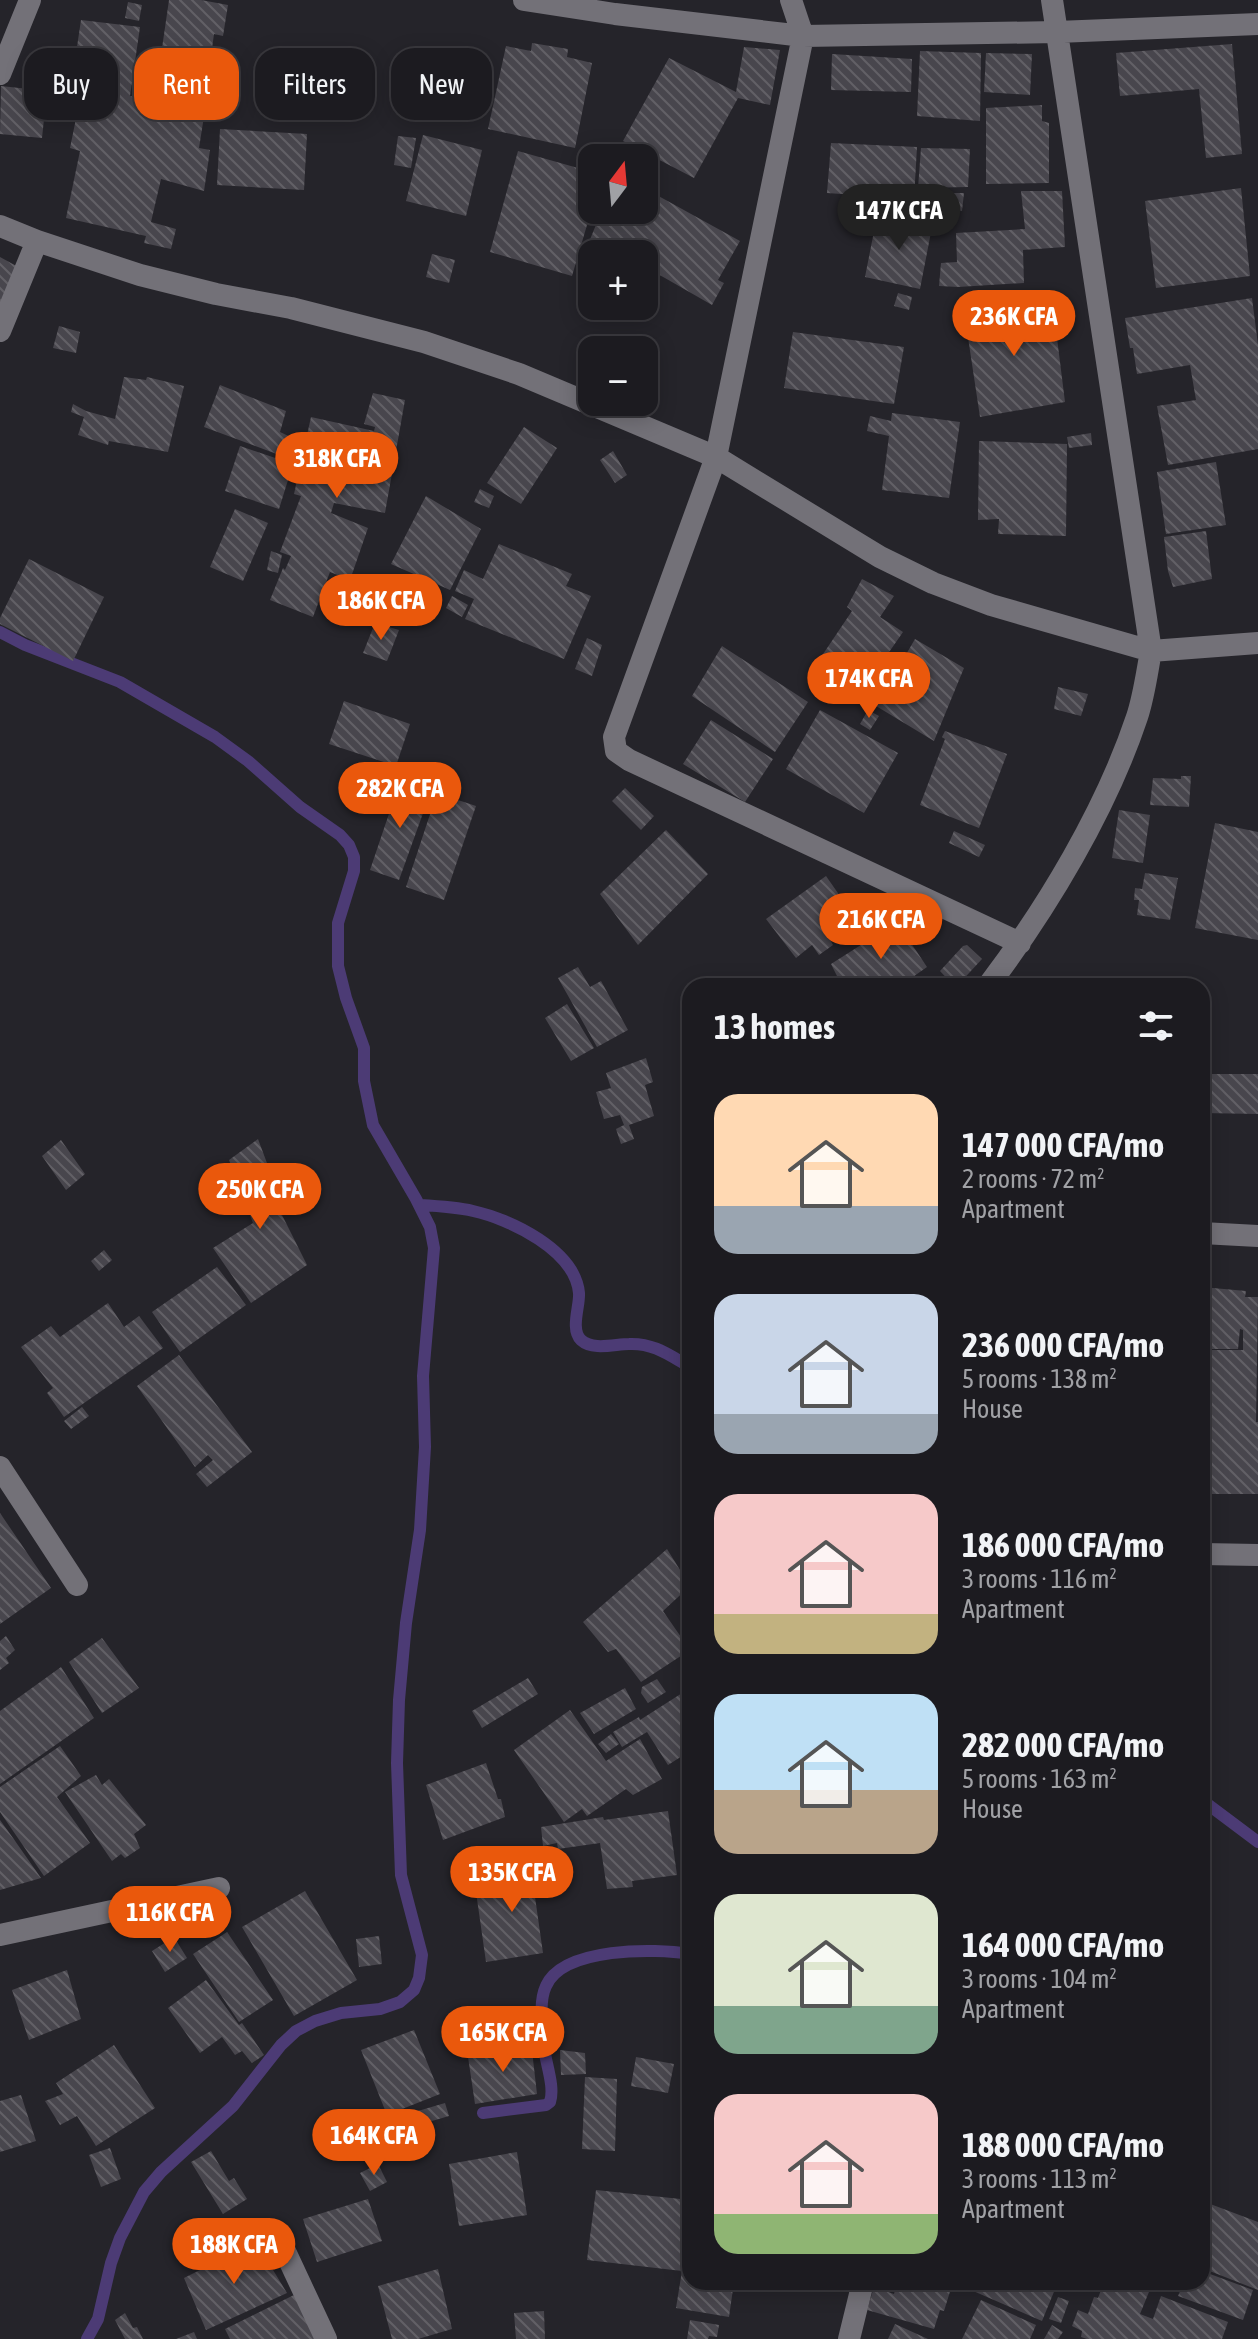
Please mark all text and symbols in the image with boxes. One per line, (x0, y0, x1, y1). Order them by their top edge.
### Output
chip: Buy (24, 48, 118, 120)
chip: Rent (134, 48, 239, 120)
chip: Filters (255, 48, 375, 120)
chip: New (391, 48, 492, 120)
north arrow (578, 144, 658, 224)
map controls (578, 144, 658, 416)
pin: 147K CFA (816, 184, 982, 252)
text: 147K CFA (855, 195, 943, 225)
button: + (578, 240, 658, 320)
pin: 236K CFA (931, 290, 1097, 358)
text: 236K CFA (970, 301, 1058, 331)
button: − (578, 336, 658, 416)
pin: 318K CFA (254, 432, 420, 500)
text: 318K CFA (293, 443, 381, 473)
pin: 186K CFA (298, 574, 464, 642)
text: 186K CFA (337, 585, 425, 615)
pin: 174K CFA (786, 652, 952, 720)
text: 174K CFA (825, 663, 913, 693)
pin: 282K CFA (317, 762, 483, 830)
text: 282K CFA (356, 773, 444, 803)
pin: 216K CFA (798, 893, 964, 961)
text: 216K CFA (837, 904, 925, 934)
icon: filters (1134, 1004, 1178, 1048)
text: 13 homes (714, 1007, 835, 1046)
text: 147 000 CFA/mo (962, 1125, 1164, 1164)
icon: home (778, 1126, 874, 1222)
pin: 250K CFA (177, 1163, 343, 1231)
text: 2 rooms · 72 m² (962, 1164, 1104, 1194)
text: 250K CFA (216, 1174, 304, 1204)
text: Apartment (962, 1194, 1065, 1224)
text: 236 000 CFA/mo (962, 1325, 1164, 1364)
icon: home (778, 1326, 874, 1422)
text: 5 rooms · 138 m² (962, 1364, 1117, 1394)
text: House (962, 1394, 1023, 1424)
text: 186 000 CFA/mo (962, 1525, 1164, 1564)
icon: home (778, 1526, 874, 1622)
text: 3 rooms · 116 m² (962, 1564, 1117, 1594)
text: Apartment (962, 1594, 1065, 1624)
text: 282 000 CFA/mo (962, 1725, 1164, 1764)
icon: home (778, 1726, 874, 1822)
text: 5 rooms · 163 m² (962, 1764, 1117, 1794)
text: House (962, 1794, 1023, 1824)
pin: 135K CFA (429, 1846, 595, 1914)
text: 135K CFA (468, 1857, 556, 1887)
pin: 116K CFA (87, 1886, 253, 1954)
text: 116K CFA (126, 1897, 214, 1927)
text: 164 000 CFA/mo (962, 1925, 1164, 1964)
icon: home (778, 1926, 874, 2022)
text: 3 rooms · 104 m² (962, 1964, 1117, 1994)
text: Apartment (962, 1994, 1065, 2024)
pin: 165K CFA (420, 2006, 586, 2074)
text: 165K CFA (459, 2017, 547, 2047)
pin: 164K CFA (291, 2109, 457, 2177)
text: 164K CFA (330, 2120, 418, 2150)
text: 188 000 CFA/mo (962, 2125, 1164, 2164)
icon: home (778, 2126, 874, 2222)
text: 3 rooms · 113 m² (962, 2164, 1117, 2194)
text: Apartment (962, 2194, 1065, 2224)
pin: 188K CFA (151, 2218, 317, 2286)
text: 188K CFA (190, 2229, 278, 2259)

